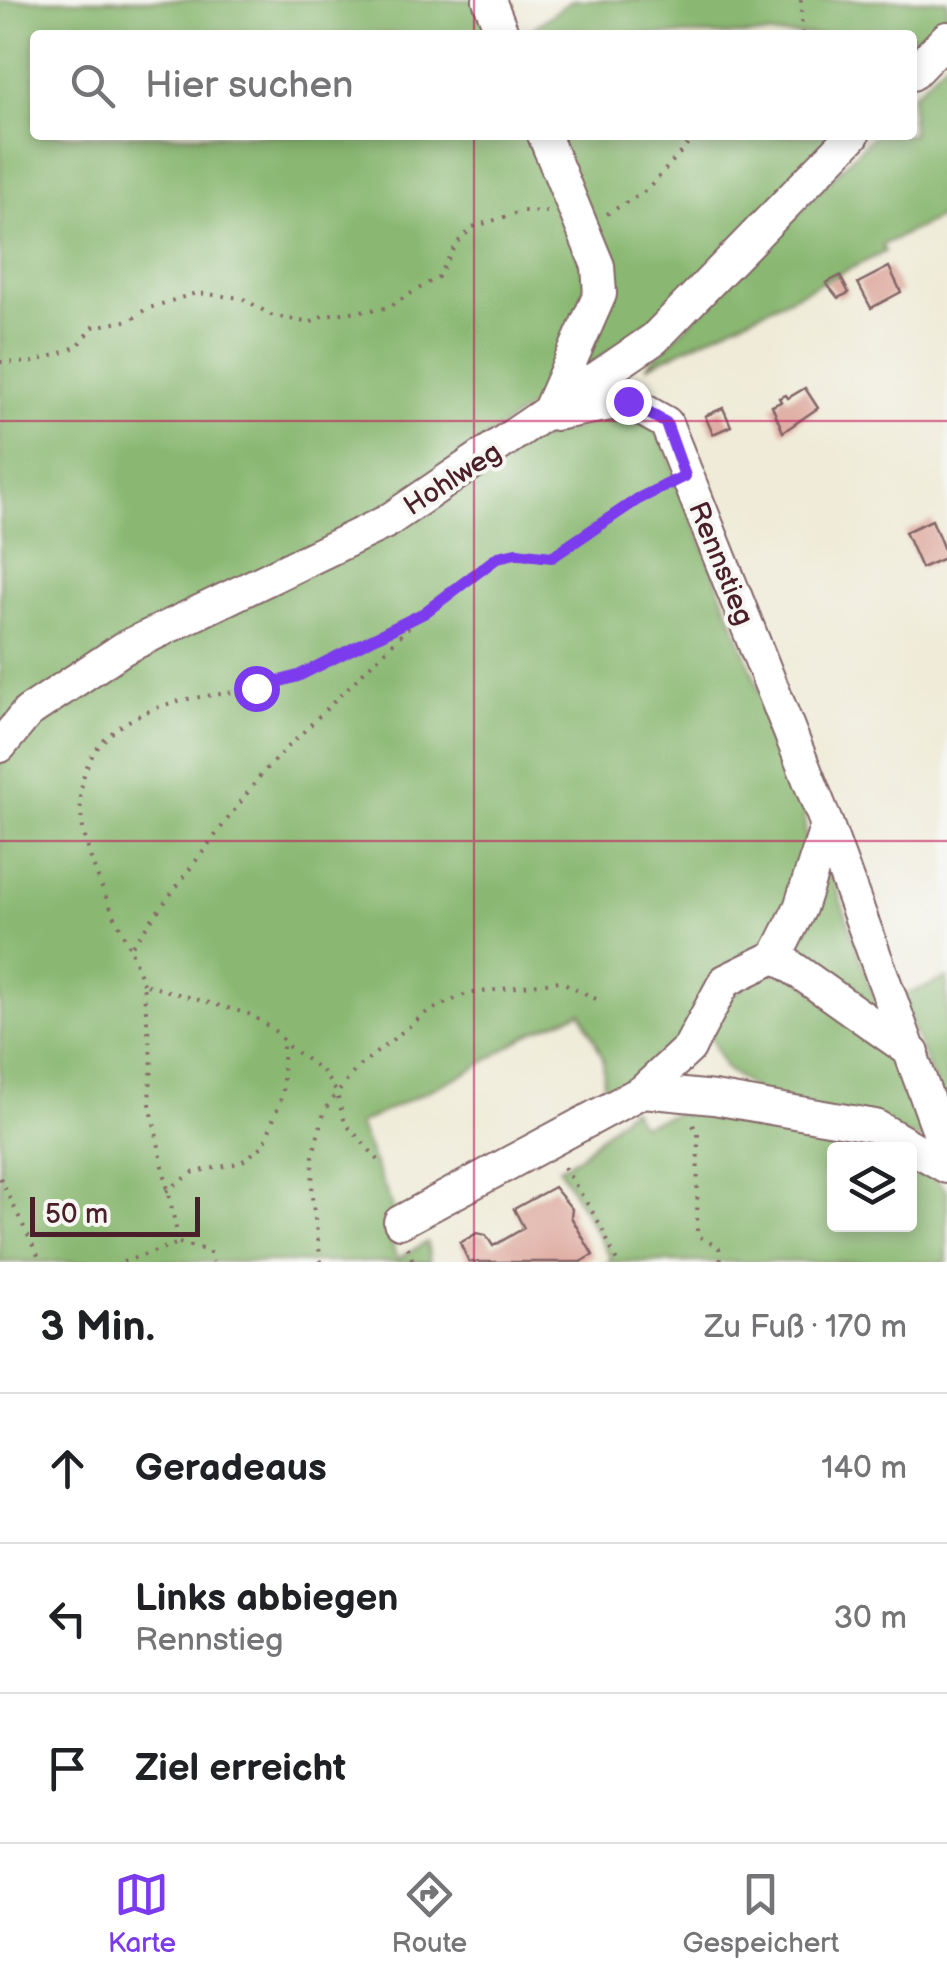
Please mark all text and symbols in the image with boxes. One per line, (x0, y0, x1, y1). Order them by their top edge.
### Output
search box (30, 30, 917, 140)
icon: search (65, 58, 120, 113)
text: Hier suchen (145, 63, 353, 108)
route end (606, 379, 652, 425)
street label: Hohlweg (398, 436, 508, 523)
street label: Rennstieg (681, 497, 760, 630)
route start (234, 666, 280, 712)
map controls (827, 1142, 917, 1232)
button: layers (827, 1142, 917, 1232)
scale bar (30, 1192, 200, 1236)
text: 50 m (45, 1198, 108, 1231)
text: 3 Min. (40, 1302, 155, 1353)
text: Zu Fuß · 170 m (704, 1308, 907, 1347)
icon: ahead (40, 1441, 95, 1496)
text: Geradeaus (135, 1446, 327, 1491)
text: 140 m (821, 1449, 907, 1488)
text: Links abbiegen (135, 1576, 399, 1621)
icon: left (40, 1591, 95, 1646)
text: 30 m (833, 1599, 907, 1638)
text: Rennstieg (135, 1621, 283, 1660)
icon: arrive (40, 1741, 95, 1796)
text: Ziel erreicht (135, 1746, 346, 1791)
tab: Karte (108, 1867, 176, 1960)
tab: Route (392, 1867, 467, 1960)
tab: Gespeichert (682, 1867, 839, 1960)

